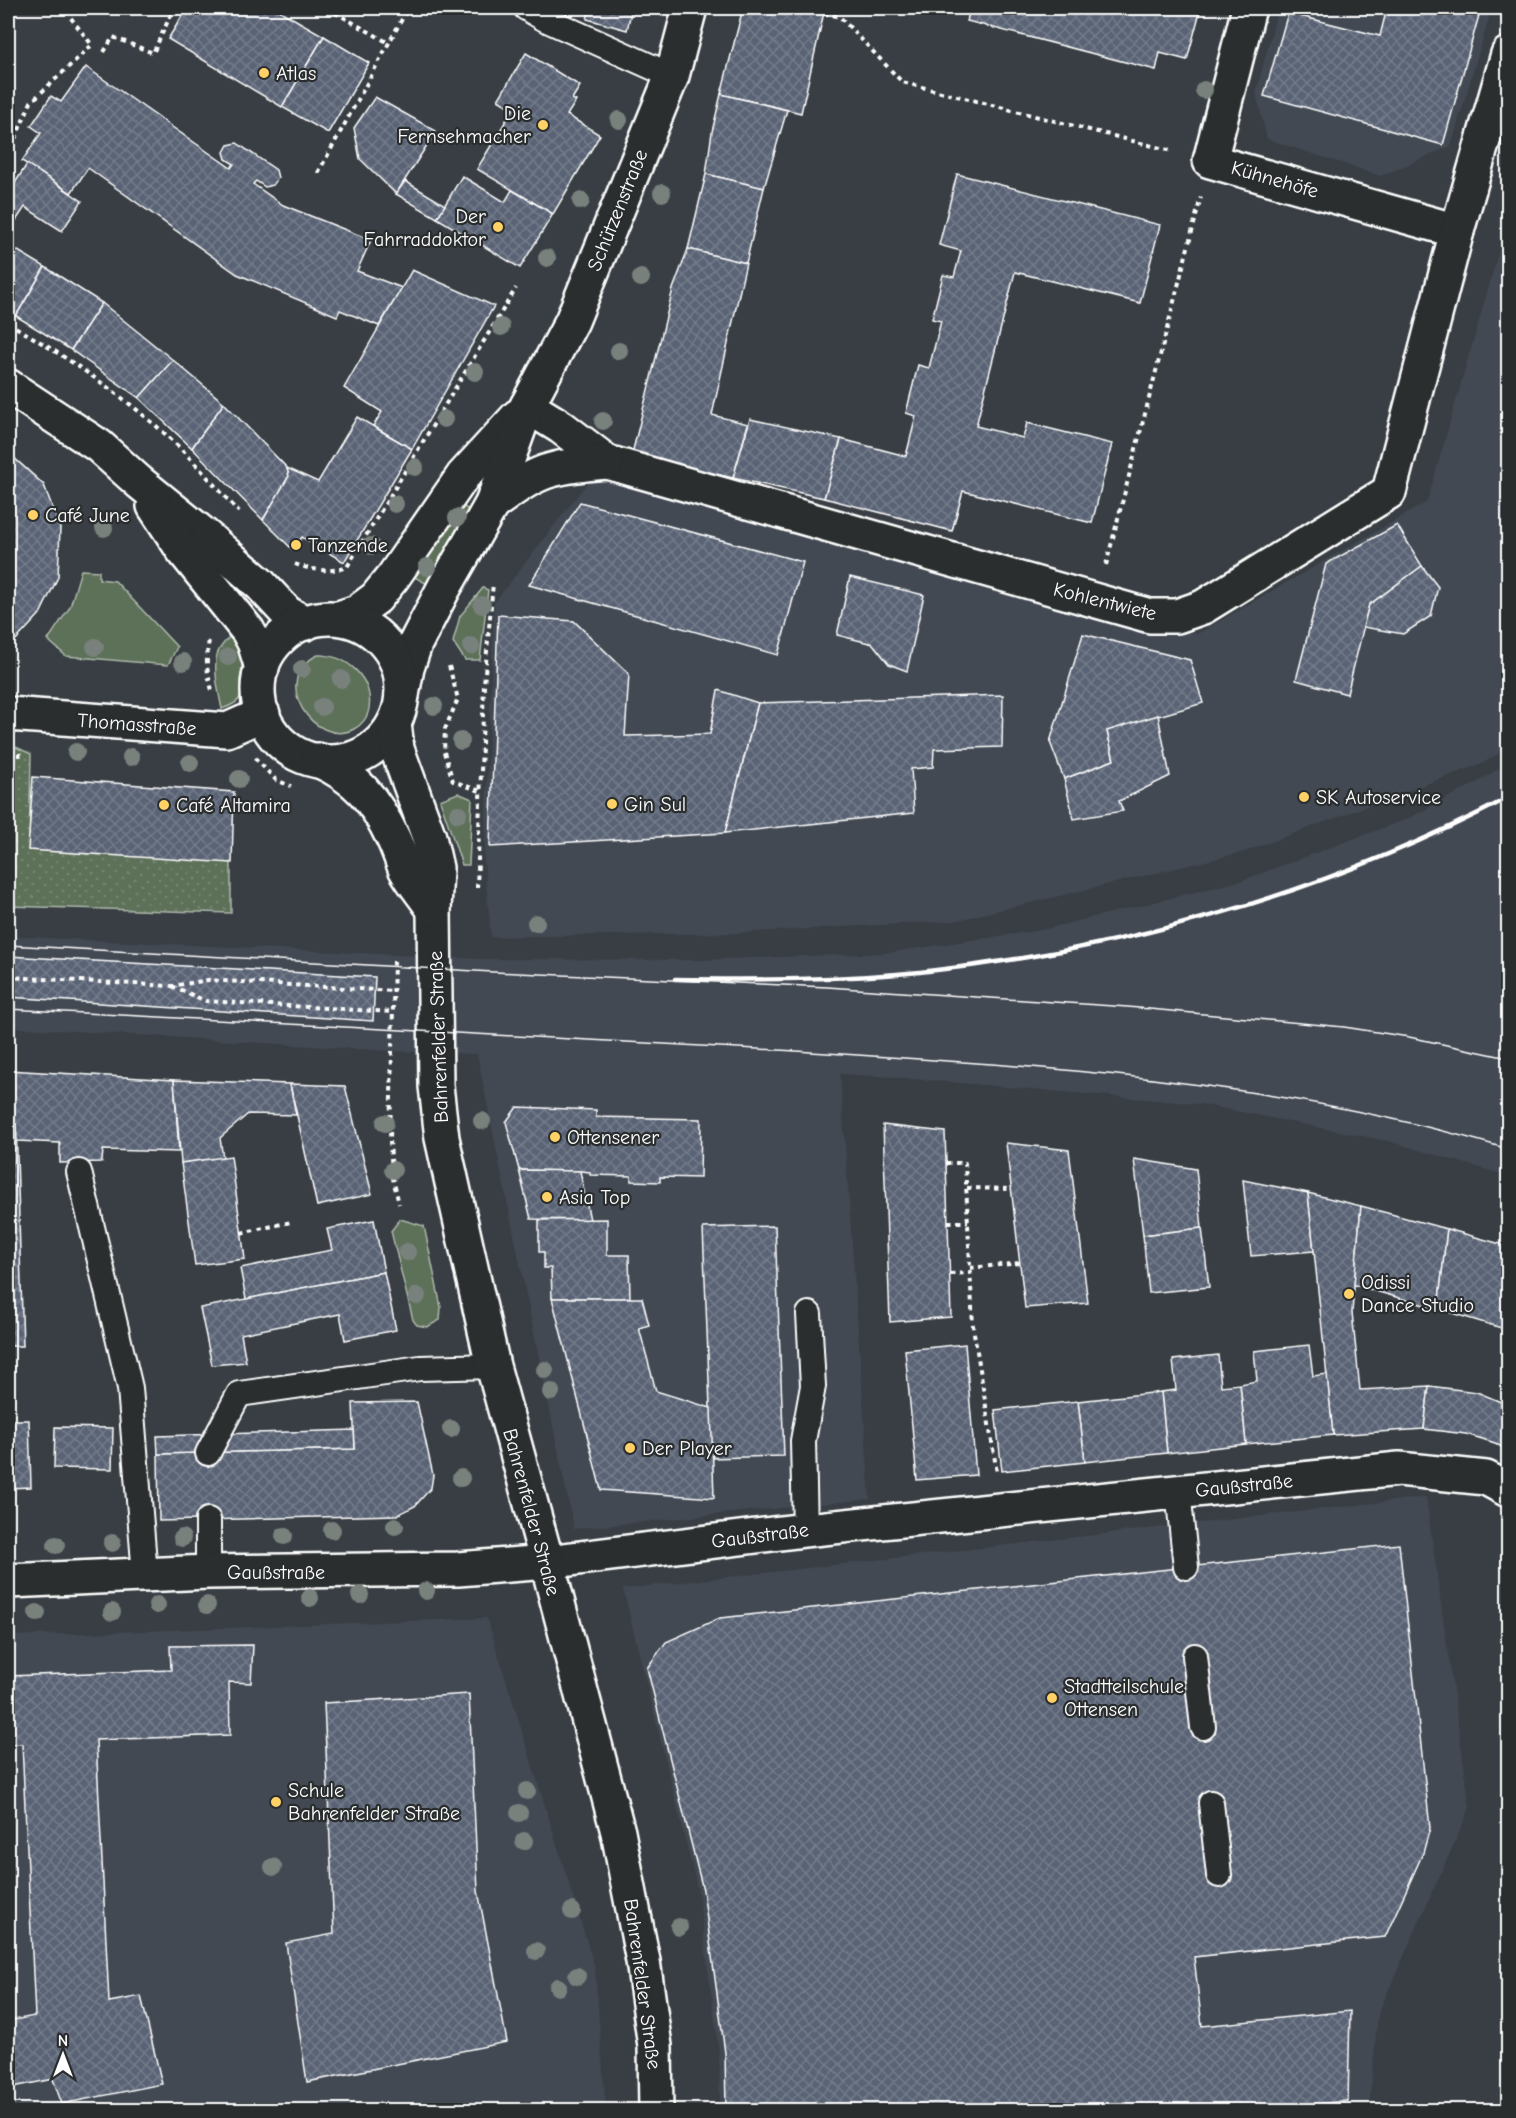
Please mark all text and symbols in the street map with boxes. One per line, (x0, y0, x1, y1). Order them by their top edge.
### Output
place label: Atlas (276, 62, 316, 85)
marker: Atlas (257, 66, 271, 80)
place label: Die Fernsehmacher (397, 102, 531, 148)
marker: Die Fernsehmacher (536, 118, 550, 132)
street label: Schützenstraße (583, 146, 652, 274)
street label: Kühnehöfe (1229, 156, 1321, 203)
place label: Der Fahrraddoktor (364, 205, 486, 251)
marker: Der Fahrraddoktor (491, 220, 505, 234)
place label: Café June (45, 504, 130, 527)
marker: Café June (26, 508, 40, 522)
place label: Tanzende (308, 534, 388, 557)
marker: Tanzende (289, 538, 303, 552)
street label: Kohlentwiete (1051, 578, 1159, 625)
street label: Thomasstraße (77, 709, 197, 740)
place label: SK Autoservice (1316, 786, 1441, 809)
marker: SK Autoservice (1297, 790, 1311, 804)
place label: Gin Sul (624, 793, 686, 816)
place label: Café Altamira (176, 794, 291, 817)
marker: Gin Sul (605, 797, 619, 811)
marker: Café Altamira (157, 798, 171, 812)
street label: Bahrenfelder Straße (424, 951, 453, 1123)
place label: Ottensener (567, 1126, 659, 1149)
marker: Ottensener (548, 1130, 562, 1144)
place label: Asia Top (559, 1186, 630, 1209)
marker: Asia Top (540, 1190, 554, 1204)
place label: Odissi Dance Studio (1361, 1271, 1474, 1317)
marker: Odissi Dance Studio (1342, 1287, 1356, 1301)
street label: Bahrenfelder Straße (498, 1426, 565, 1598)
place label: Der Player (642, 1437, 732, 1460)
marker: Der Player (623, 1441, 637, 1455)
street label: Gaußstraße (1194, 1469, 1294, 1502)
street label: Gaußstraße (710, 1518, 810, 1553)
street label: Gaußstraße (227, 1561, 325, 1584)
place label: Stadtteilschule Ottensen (1064, 1675, 1184, 1721)
marker: Stadtteilschule Ottensen (1045, 1691, 1059, 1705)
place label: Schule Bahrenfelder Straße (288, 1779, 460, 1825)
marker: Schule Bahrenfelder Straße (269, 1795, 283, 1809)
street label: Bahrenfelder Straße (619, 1897, 666, 2071)
north arrow (33, 2025, 93, 2085)
text: N (58, 2032, 68, 2050)

